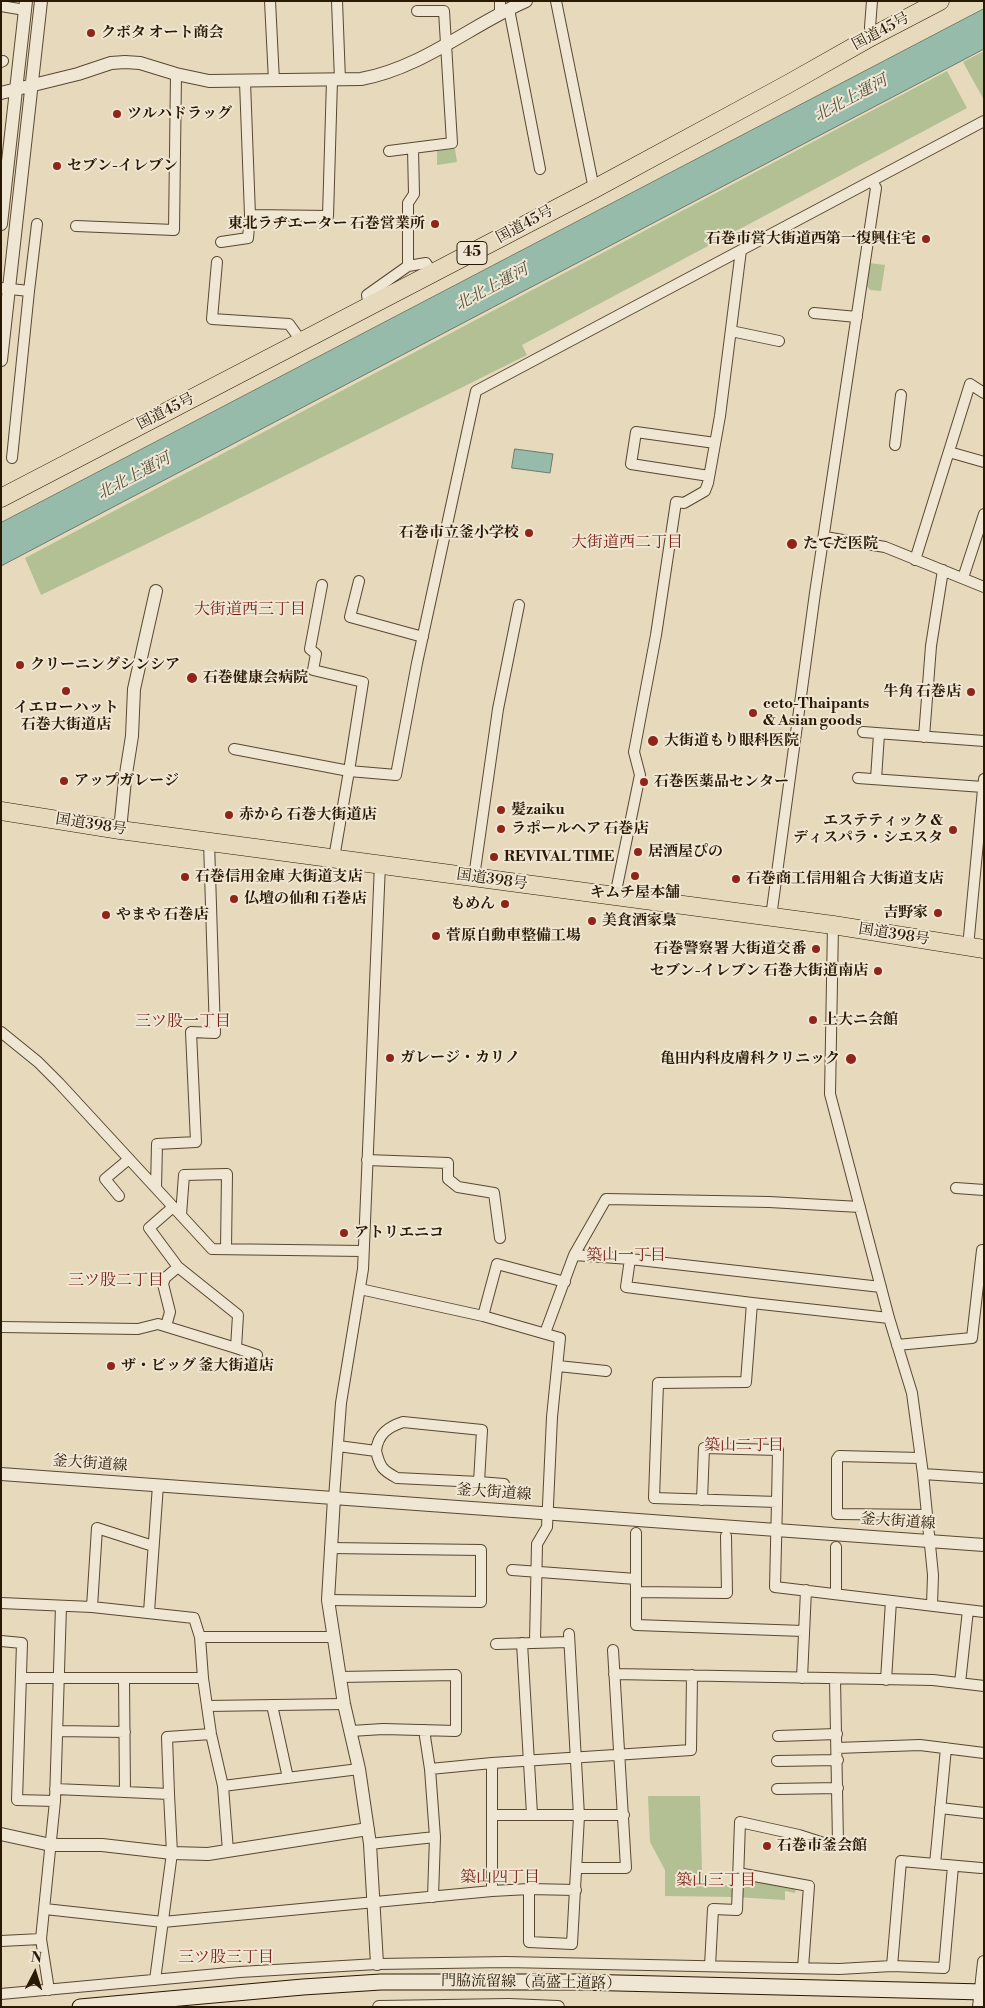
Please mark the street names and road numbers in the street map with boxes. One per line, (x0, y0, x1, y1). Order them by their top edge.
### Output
street label: 国道45号 (849, 9, 913, 55)
street label: 国道45号 (493, 202, 557, 248)
road number: 45 (457, 242, 487, 264)
street label: 国道45号 (134, 390, 198, 434)
street label: 国道398号 (54, 811, 128, 839)
street label: 国道398号 (455, 866, 529, 894)
street label: 国道398号 (857, 921, 931, 949)
street label: 釜大街道線 (52, 1452, 128, 1476)
street label: 釜大街道線 (456, 1481, 532, 1505)
street label: 釜大街道線 (860, 1510, 936, 1534)
street label: 門脇流留線（高盛土道路） (441, 1972, 621, 1994)

